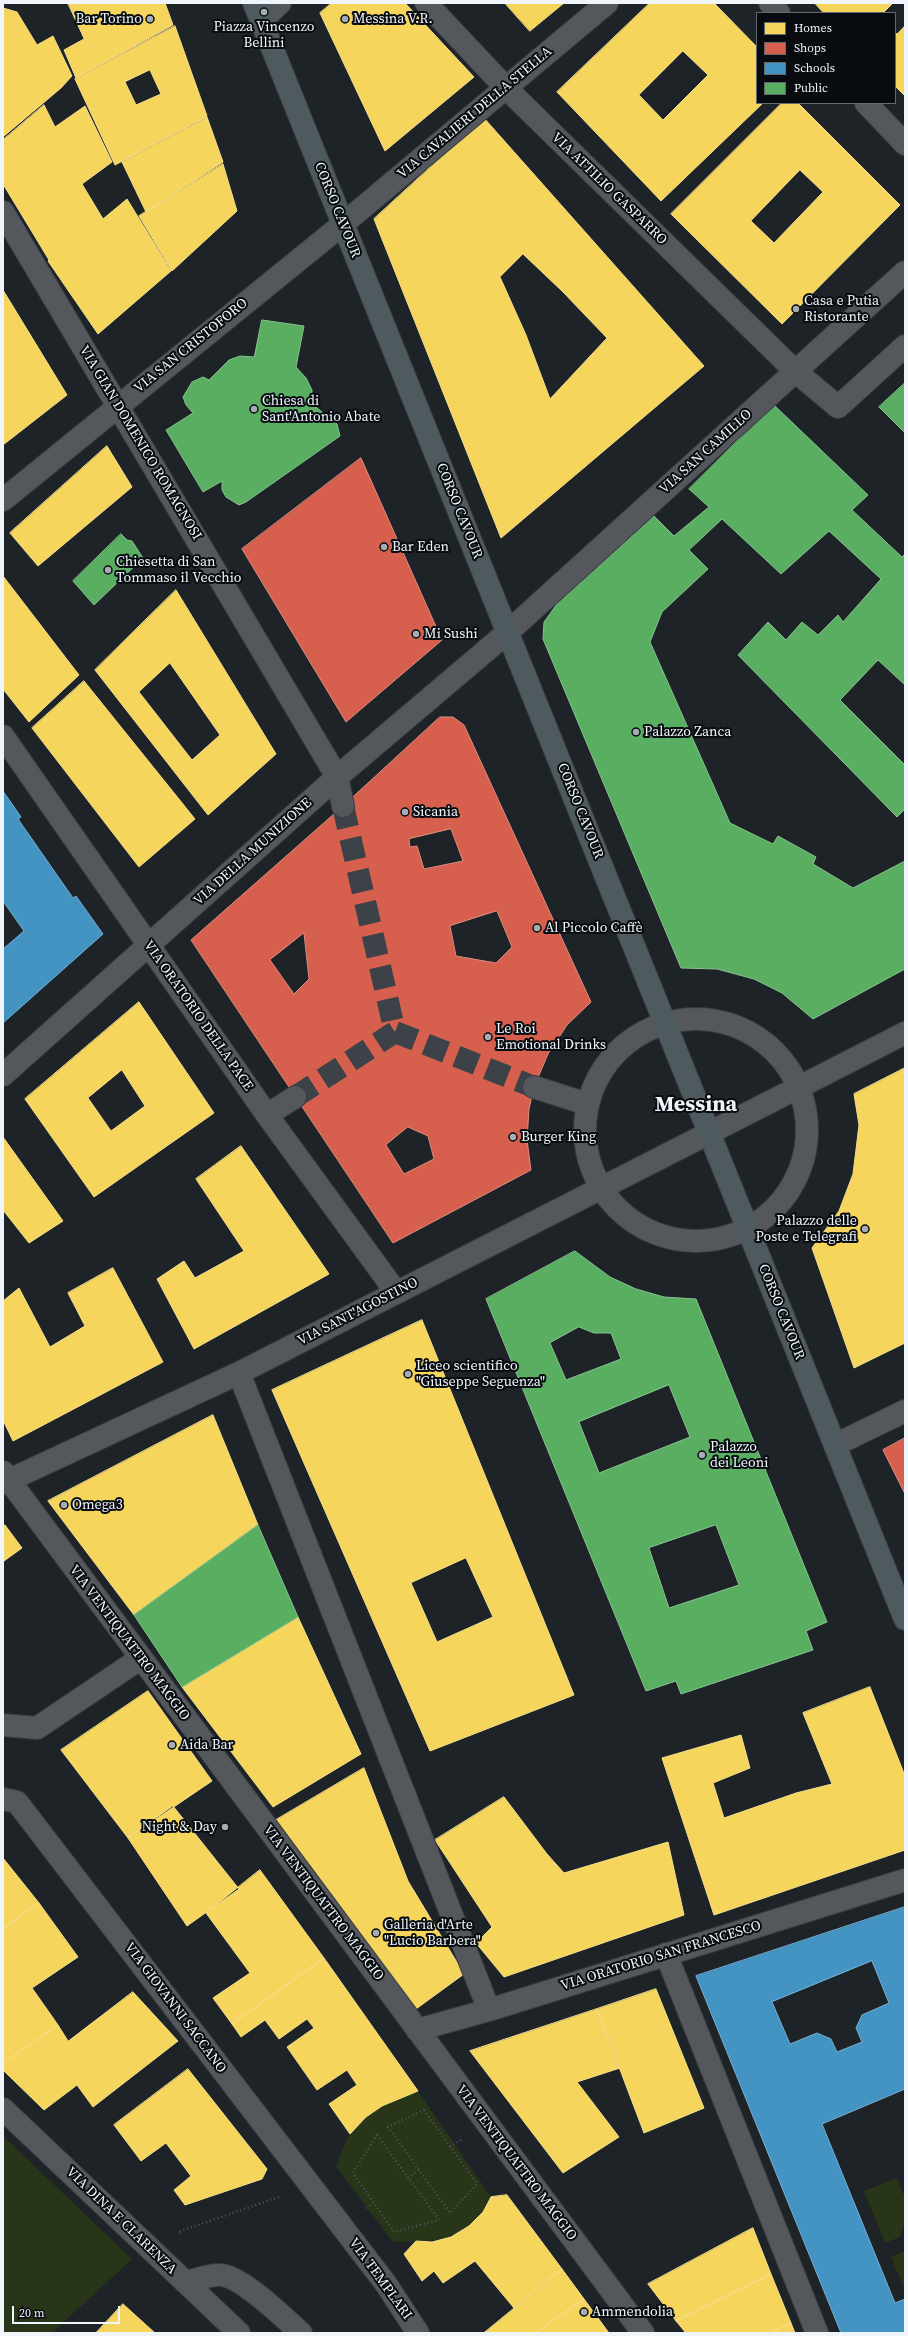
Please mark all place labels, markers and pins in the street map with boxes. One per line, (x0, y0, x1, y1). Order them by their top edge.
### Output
marker: Piazza Vincenzo Bellini (259, 7, 269, 17)
place label: Bar Torino (76, 11, 142, 27)
place label: Messina V.R. (353, 11, 433, 27)
marker: Bar Torino (145, 14, 155, 24)
marker: Messina V.R. (340, 14, 350, 24)
place label: Piazza Vincenzo Bellini (213, 19, 315, 52)
place label: Casa e Putia Ristorante (804, 293, 879, 326)
marker: Casa e Putia Ristorante (791, 304, 801, 314)
place label: Chiesa di Sant'Antonio Abate (262, 393, 380, 426)
marker: Chiesa di Sant'Antonio Abate (249, 404, 259, 414)
place label: Bar Eden (392, 539, 449, 555)
marker: Bar Eden (379, 542, 389, 552)
place label: Chiesetta di San Tommaso il Vecchio (116, 554, 242, 586)
marker: Chiesetta di San Tommaso il Vecchio (103, 565, 113, 575)
place label: Mi Sushi (424, 626, 478, 642)
marker: Mi Sushi (411, 629, 421, 639)
place label: Palazzo Zanca (644, 724, 731, 740)
marker: Palazzo Zanca (631, 727, 641, 737)
place label: Sicania (413, 804, 458, 820)
marker: Sicania (400, 807, 410, 817)
place label: Al Piccolo Caffè (545, 920, 643, 936)
marker: Al Piccolo Caffè (532, 923, 542, 933)
place label: Le Roi Emotional Drinks (496, 1021, 606, 1054)
marker: Le Roi Emotional Drinks (483, 1032, 493, 1042)
place label: Burger King (521, 1129, 596, 1145)
marker: Burger King (508, 1132, 518, 1142)
place label: Palazzo delle Poste e Telegrafi (755, 1213, 857, 1246)
marker: Palazzo delle Poste e Telegrafi (860, 1224, 870, 1234)
place label: Liceo scientifico "Giuseppe Seguenza" (416, 1358, 545, 1390)
marker: Liceo scientifico "Giuseppe Seguenza" (403, 1369, 413, 1379)
place label: Palazzo dei Leoni (710, 1439, 768, 1472)
marker: Palazzo dei Leoni (697, 1450, 707, 1460)
place label: Omega3 (72, 1497, 123, 1513)
marker: Omega3 (59, 1500, 69, 1510)
place label: Aida Bar (180, 1737, 233, 1753)
marker: Aida Bar (167, 1740, 177, 1750)
place label: Night & Day (142, 1819, 217, 1835)
marker: Night & Day (220, 1822, 230, 1832)
place label: Galleria d'Arte "Lucio Barbera" (384, 1917, 481, 1950)
marker: Galleria d'Arte "Lucio Barbera" (371, 1928, 381, 1938)
place label: Ammendolia (592, 2304, 673, 2320)
marker: Ammendolia (579, 2307, 589, 2317)

